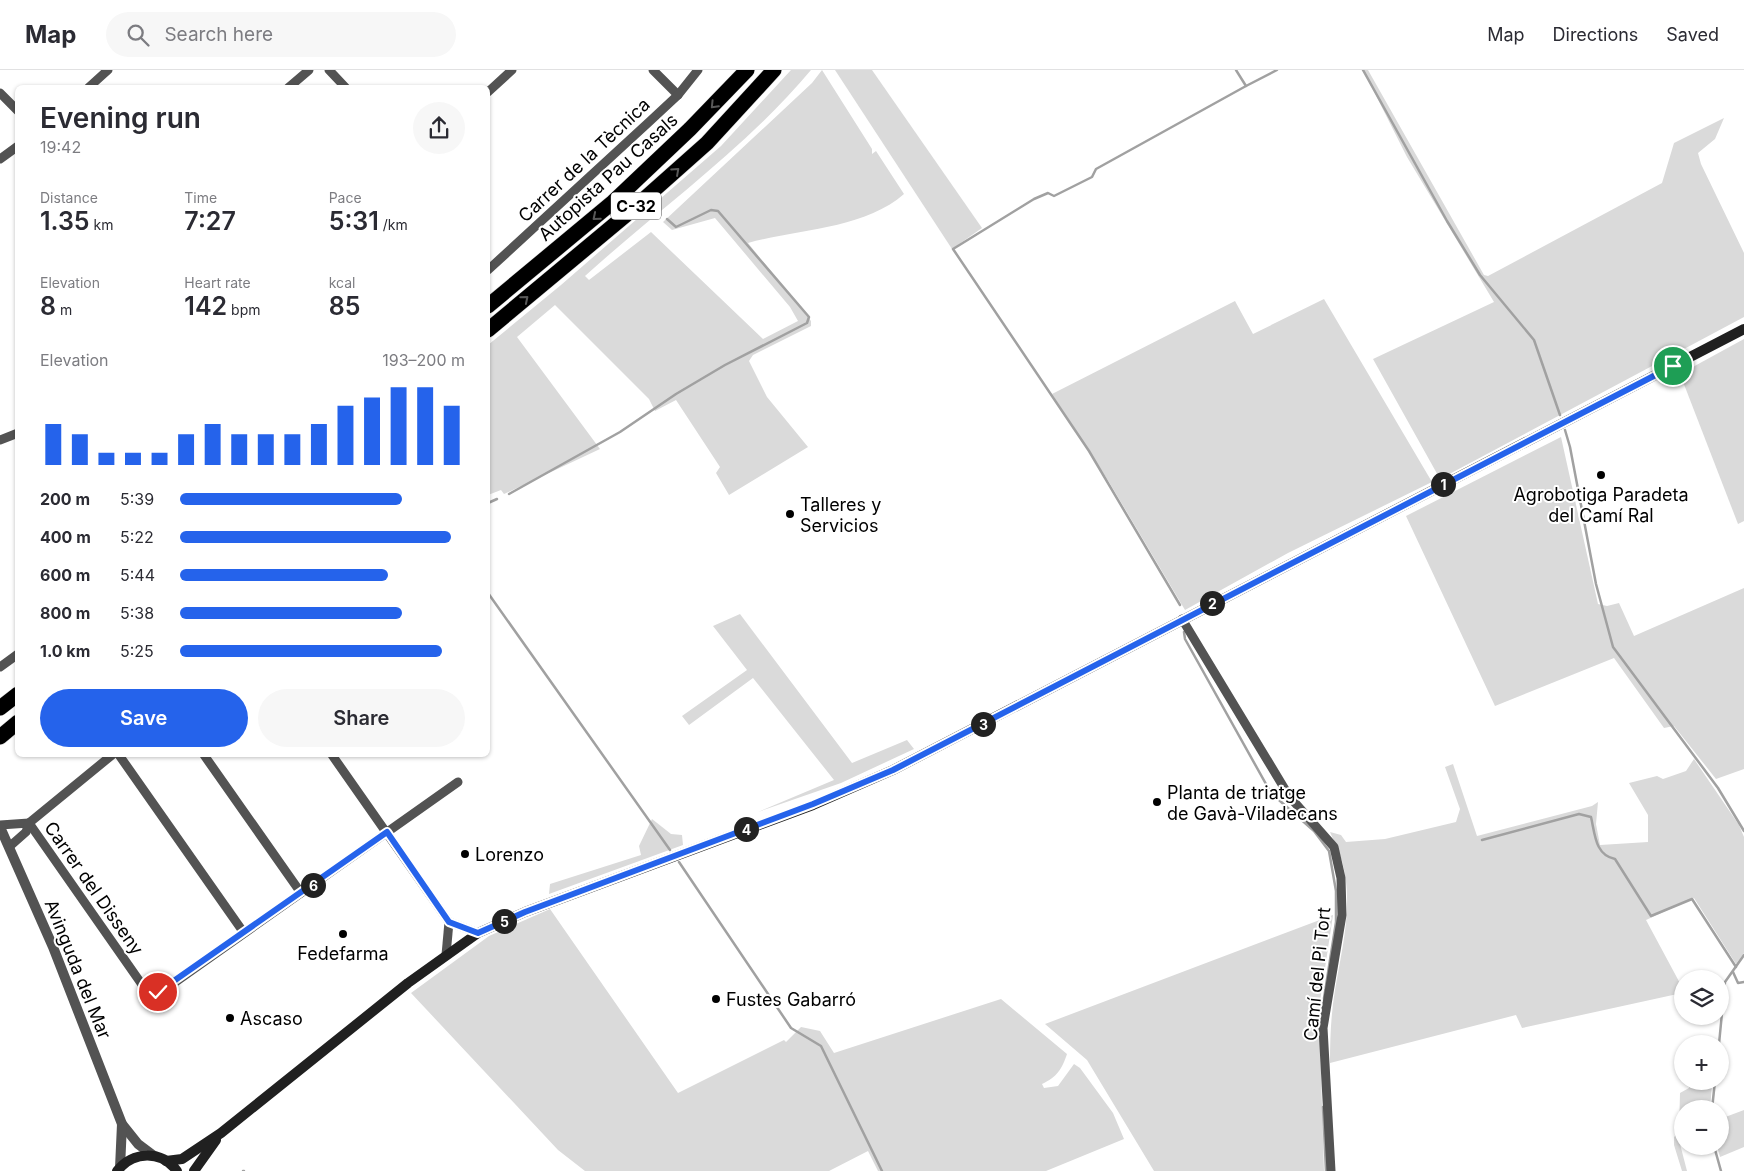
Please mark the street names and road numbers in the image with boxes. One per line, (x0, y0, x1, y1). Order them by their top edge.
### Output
street label: Carrer de la Tècnica (514, 94, 654, 226)
street label: Autopista Pau Casals (534, 109, 682, 245)
road number: C-32 (611, 192, 661, 220)
street label: Carrer del Disseny (40, 818, 148, 958)
street label: Avinguda del Mar (40, 896, 116, 1042)
street label: Camí del Pi Tort (1300, 906, 1334, 1042)

